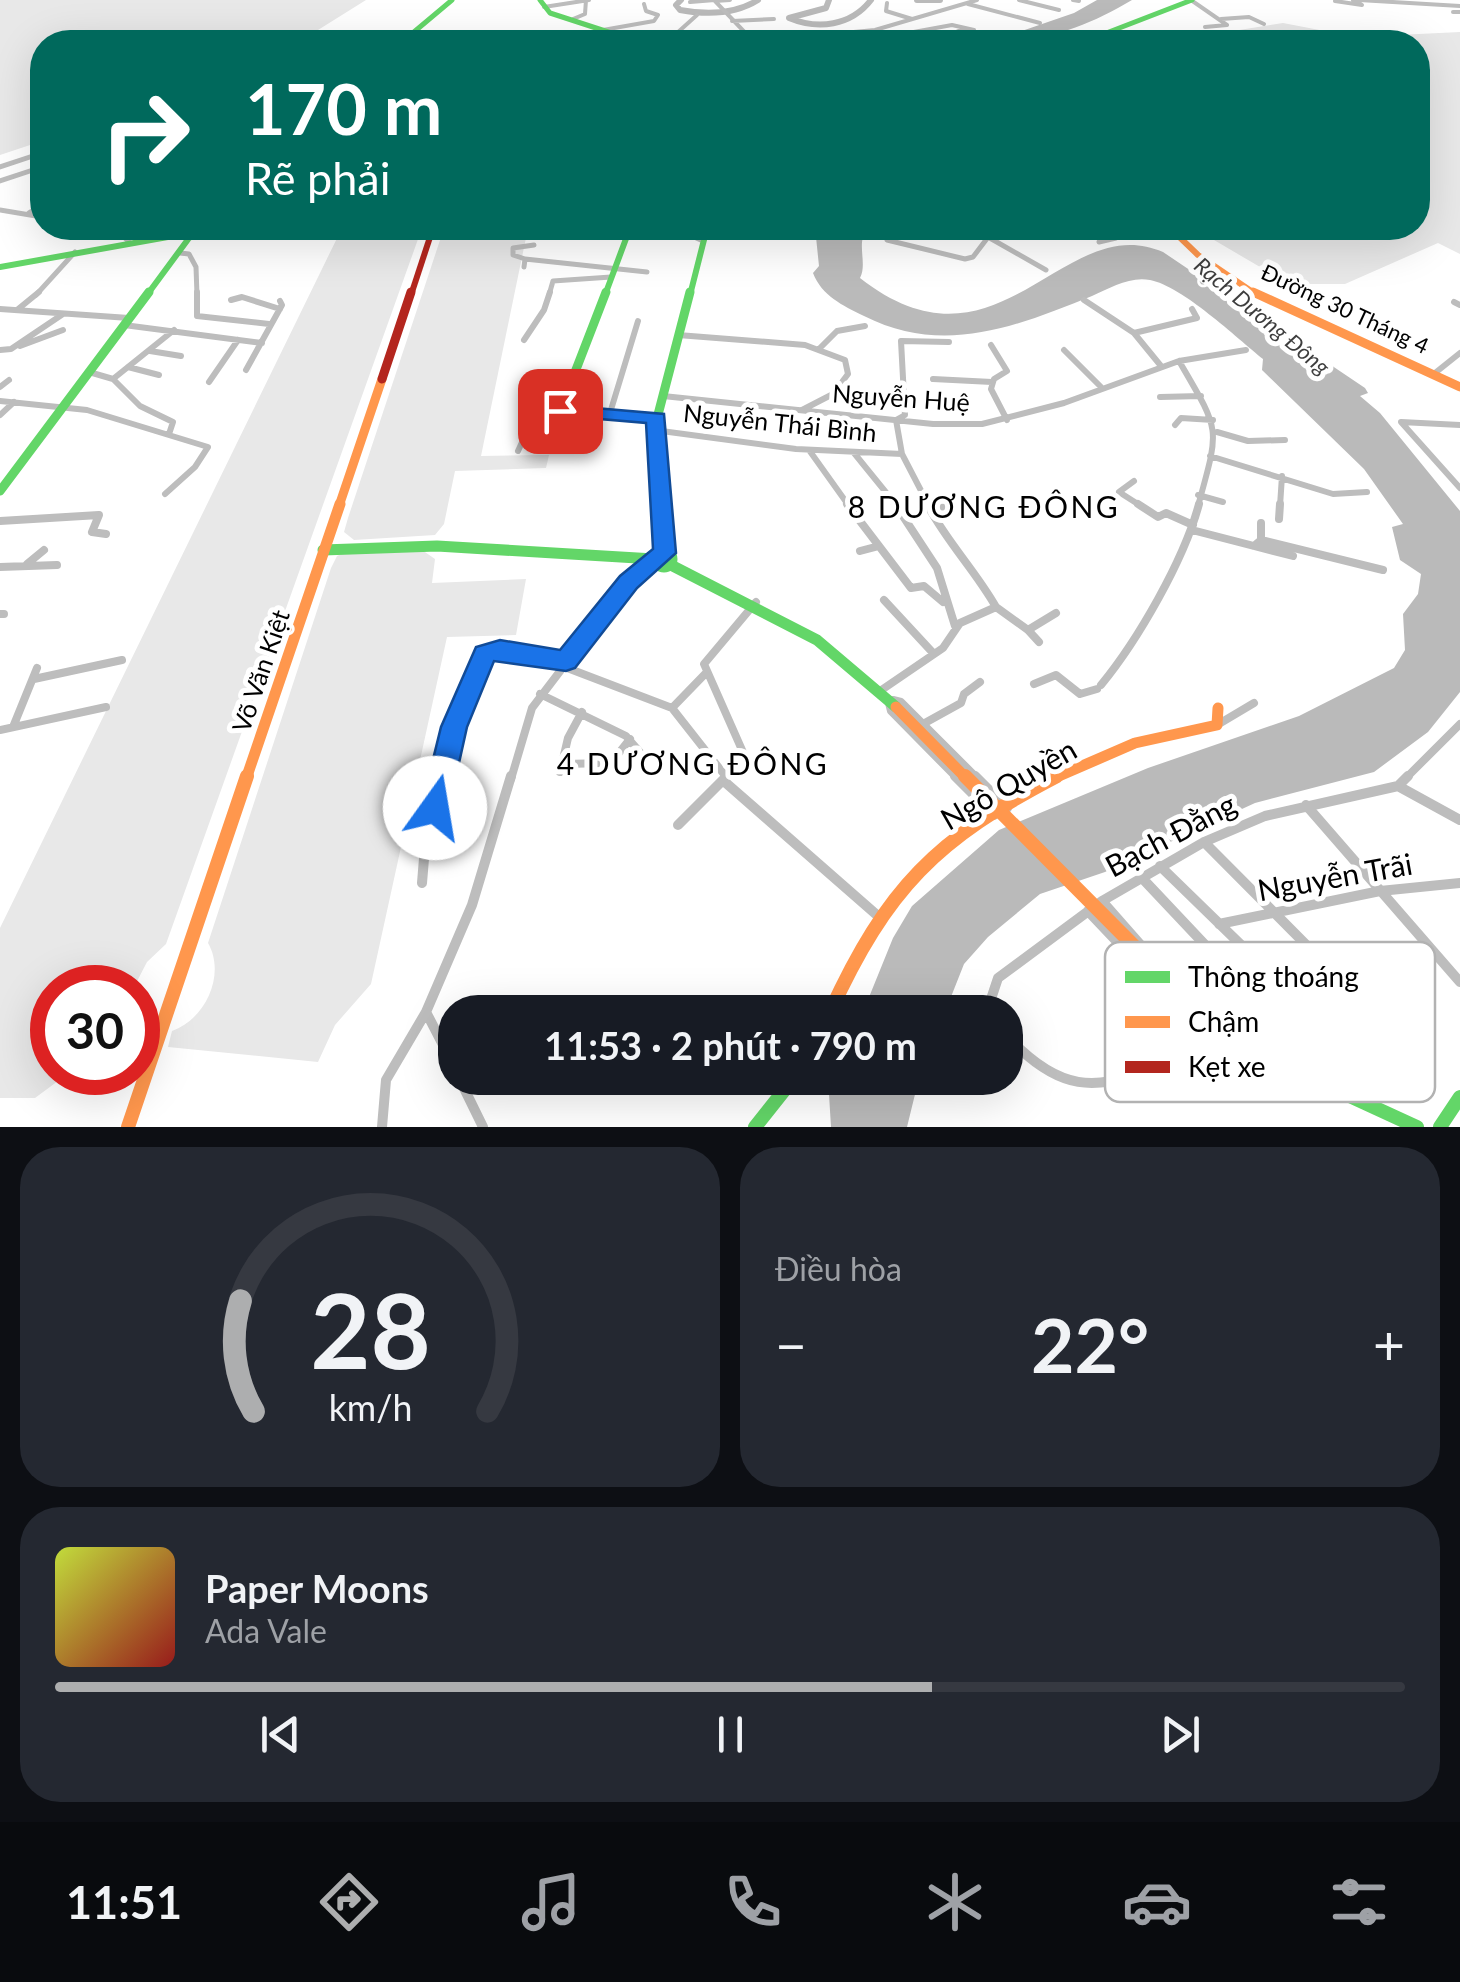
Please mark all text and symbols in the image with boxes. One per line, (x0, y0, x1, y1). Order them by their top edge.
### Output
text: 170 m (245, 66, 442, 150)
icon: right (80, 70, 210, 200)
text: Rẽ phải (245, 151, 391, 205)
water label: Rạch Dương Đông (1189, 251, 1336, 380)
street label: Đường 30 Tháng 4 (1257, 258, 1434, 359)
pin (518, 369, 603, 454)
street label: Nguyễn Huệ (831, 377, 971, 417)
icon: arrive (533, 384, 588, 439)
street label: Nguyễn Thái Bình (682, 397, 878, 447)
district label: 8 DƯƠNG ĐÔNG (848, 488, 1120, 524)
street label: Võ Văn Kiệt (225, 606, 295, 736)
street label: Ngô Quyền (934, 730, 1082, 837)
district label: 4 DƯƠNG ĐÔNG (557, 745, 829, 781)
position arrow (383, 756, 487, 860)
street label: Bạch Đằng (1099, 785, 1242, 884)
street label: Nguyễn Trãi (1255, 845, 1415, 907)
legend (1105, 942, 1435, 1102)
text: Thông thoáng (1188, 959, 1359, 993)
speed limit sign: 30 (30, 965, 160, 1095)
text: Chậm (1188, 1004, 1259, 1038)
text: 11:53 · 2 phút · 790 m (544, 1022, 917, 1068)
text: Kẹt xe (1188, 1049, 1265, 1083)
text: Điều hòa (775, 1249, 902, 1288)
text: 28 (310, 1266, 430, 1391)
text: 22° (1031, 1299, 1149, 1389)
text: − (775, 1311, 807, 1377)
text: + (1373, 1311, 1405, 1377)
text: km/h (328, 1386, 412, 1429)
text: Paper Moons (205, 1565, 429, 1611)
text: Ada Vale (205, 1611, 327, 1650)
icon: previous (253, 1707, 308, 1762)
icon: pause (703, 1707, 758, 1762)
icon: next (1153, 1707, 1208, 1762)
icon: directions (314, 1867, 384, 1937)
icon: music (516, 1867, 586, 1937)
icon: phone (718, 1867, 788, 1937)
icon: climate (920, 1867, 990, 1937)
icon: car (1122, 1867, 1192, 1937)
icon: filters (1324, 1867, 1394, 1937)
text: 11:51 (66, 1875, 182, 1929)

